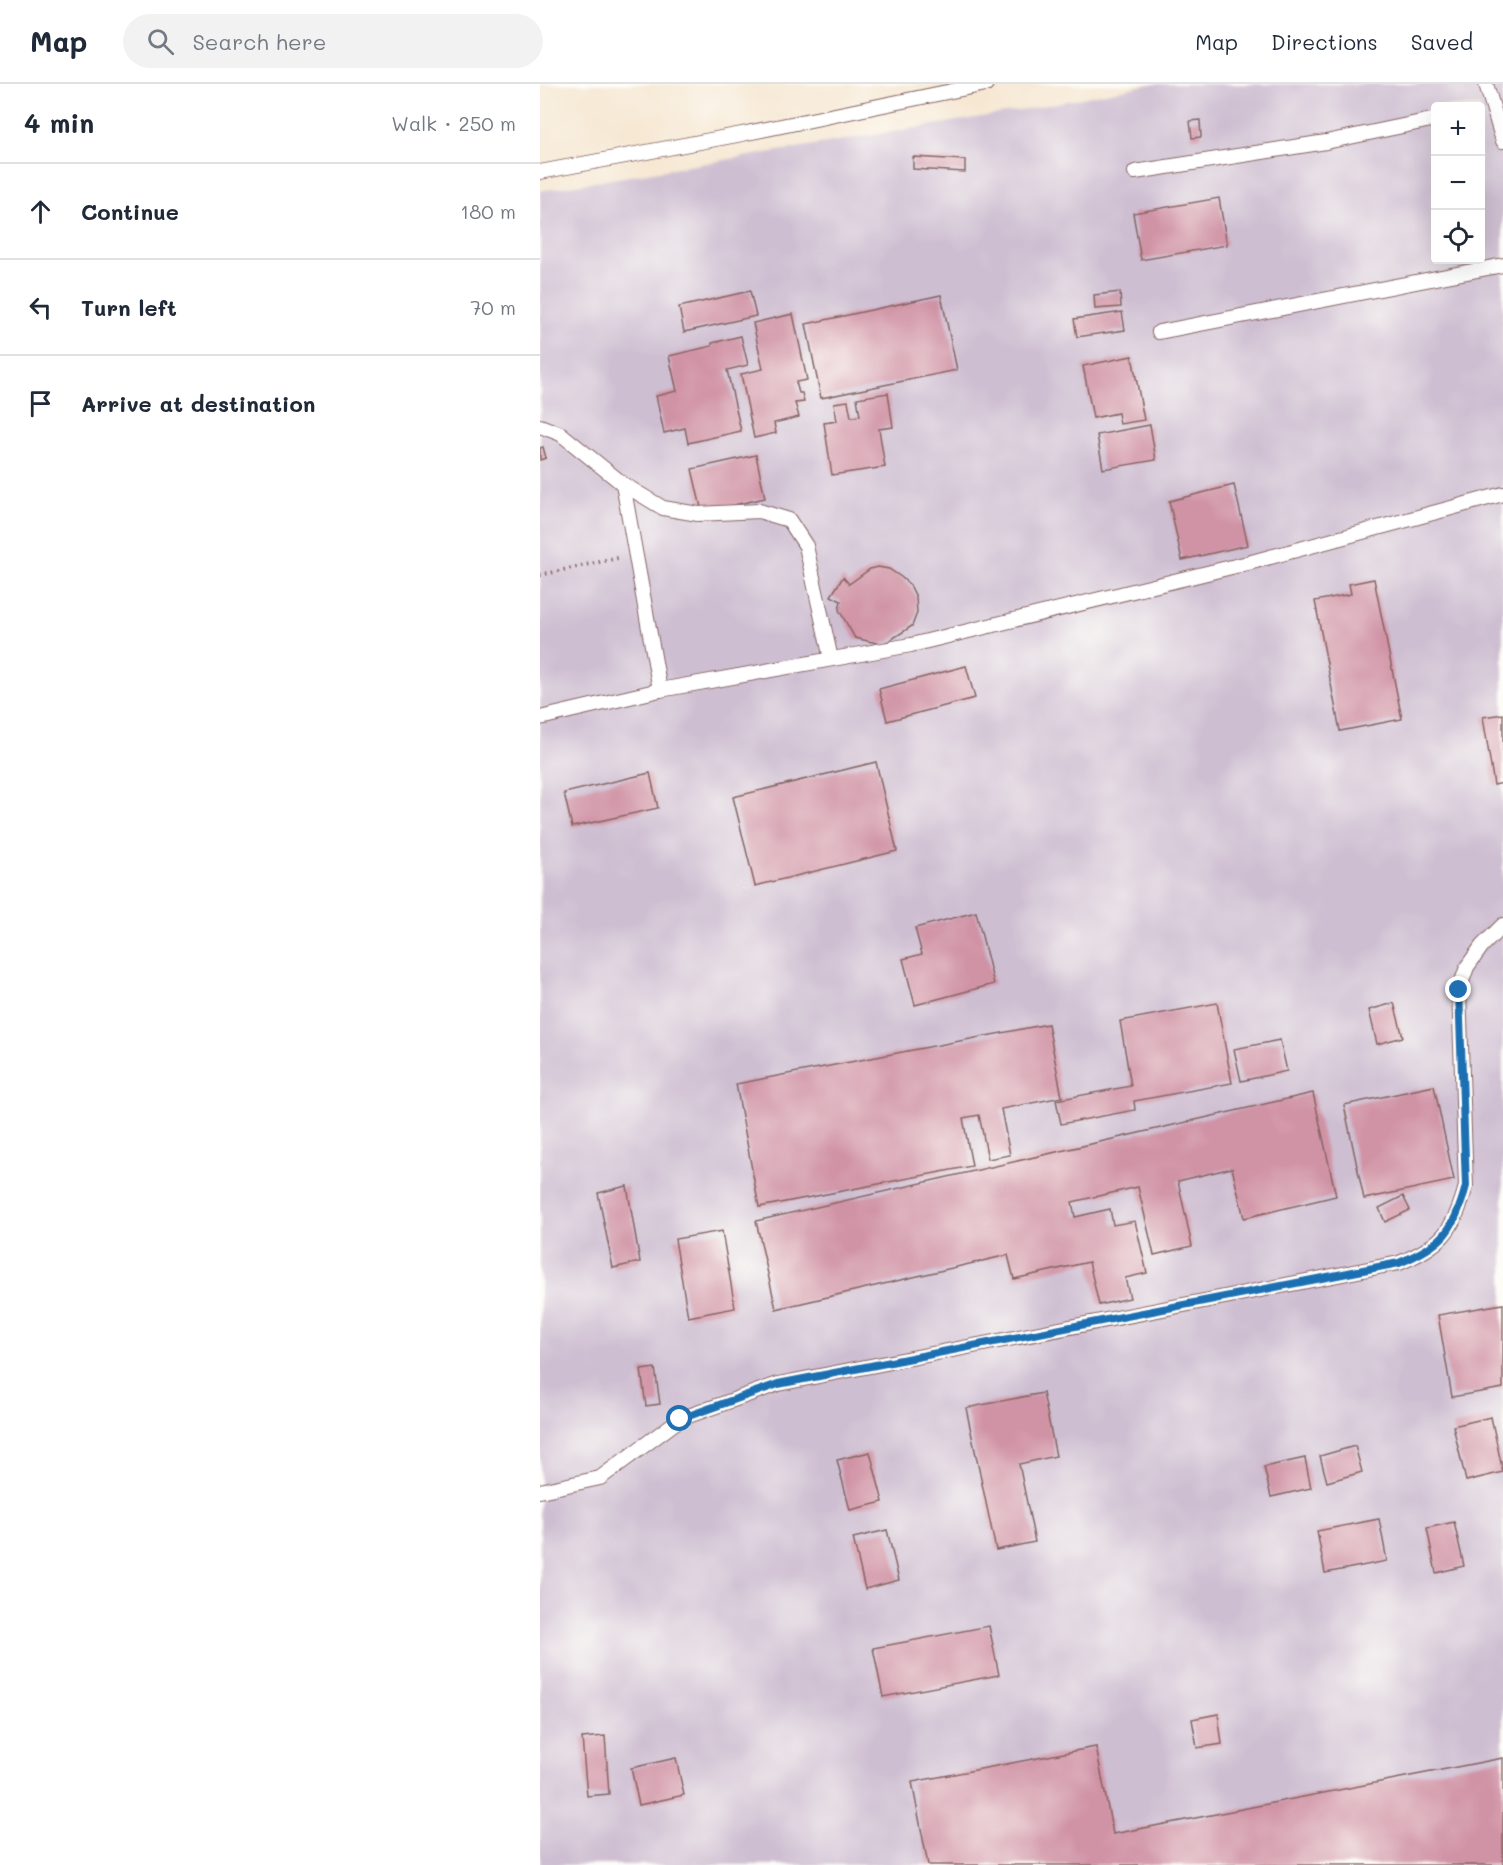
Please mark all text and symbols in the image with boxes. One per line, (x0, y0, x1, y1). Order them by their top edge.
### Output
search box (123, 14, 543, 68)
text: Map (30, 23, 87, 59)
icon: search (144, 25, 177, 58)
text: Search here (192, 27, 326, 56)
text: Map (1195, 28, 1238, 55)
text: Directions (1271, 28, 1378, 55)
text: Saved (1411, 28, 1473, 55)
map controls (1431, 102, 1485, 264)
button: + (1431, 102, 1485, 156)
text: 4 min (24, 106, 94, 140)
text: Walk · 250 m (391, 110, 516, 136)
button: − (1431, 156, 1485, 210)
icon: ahead (24, 195, 57, 228)
text: Continue (81, 197, 179, 226)
text: 180 m (460, 198, 516, 224)
button: locate (1431, 210, 1485, 264)
icon: left (24, 291, 57, 324)
text: Turn left (81, 293, 177, 322)
text: 70 m (470, 294, 516, 320)
icon: arrive (24, 387, 57, 420)
text: Arrive at destination (81, 389, 316, 418)
route end (1445, 976, 1471, 1002)
route start (666, 1405, 692, 1431)

